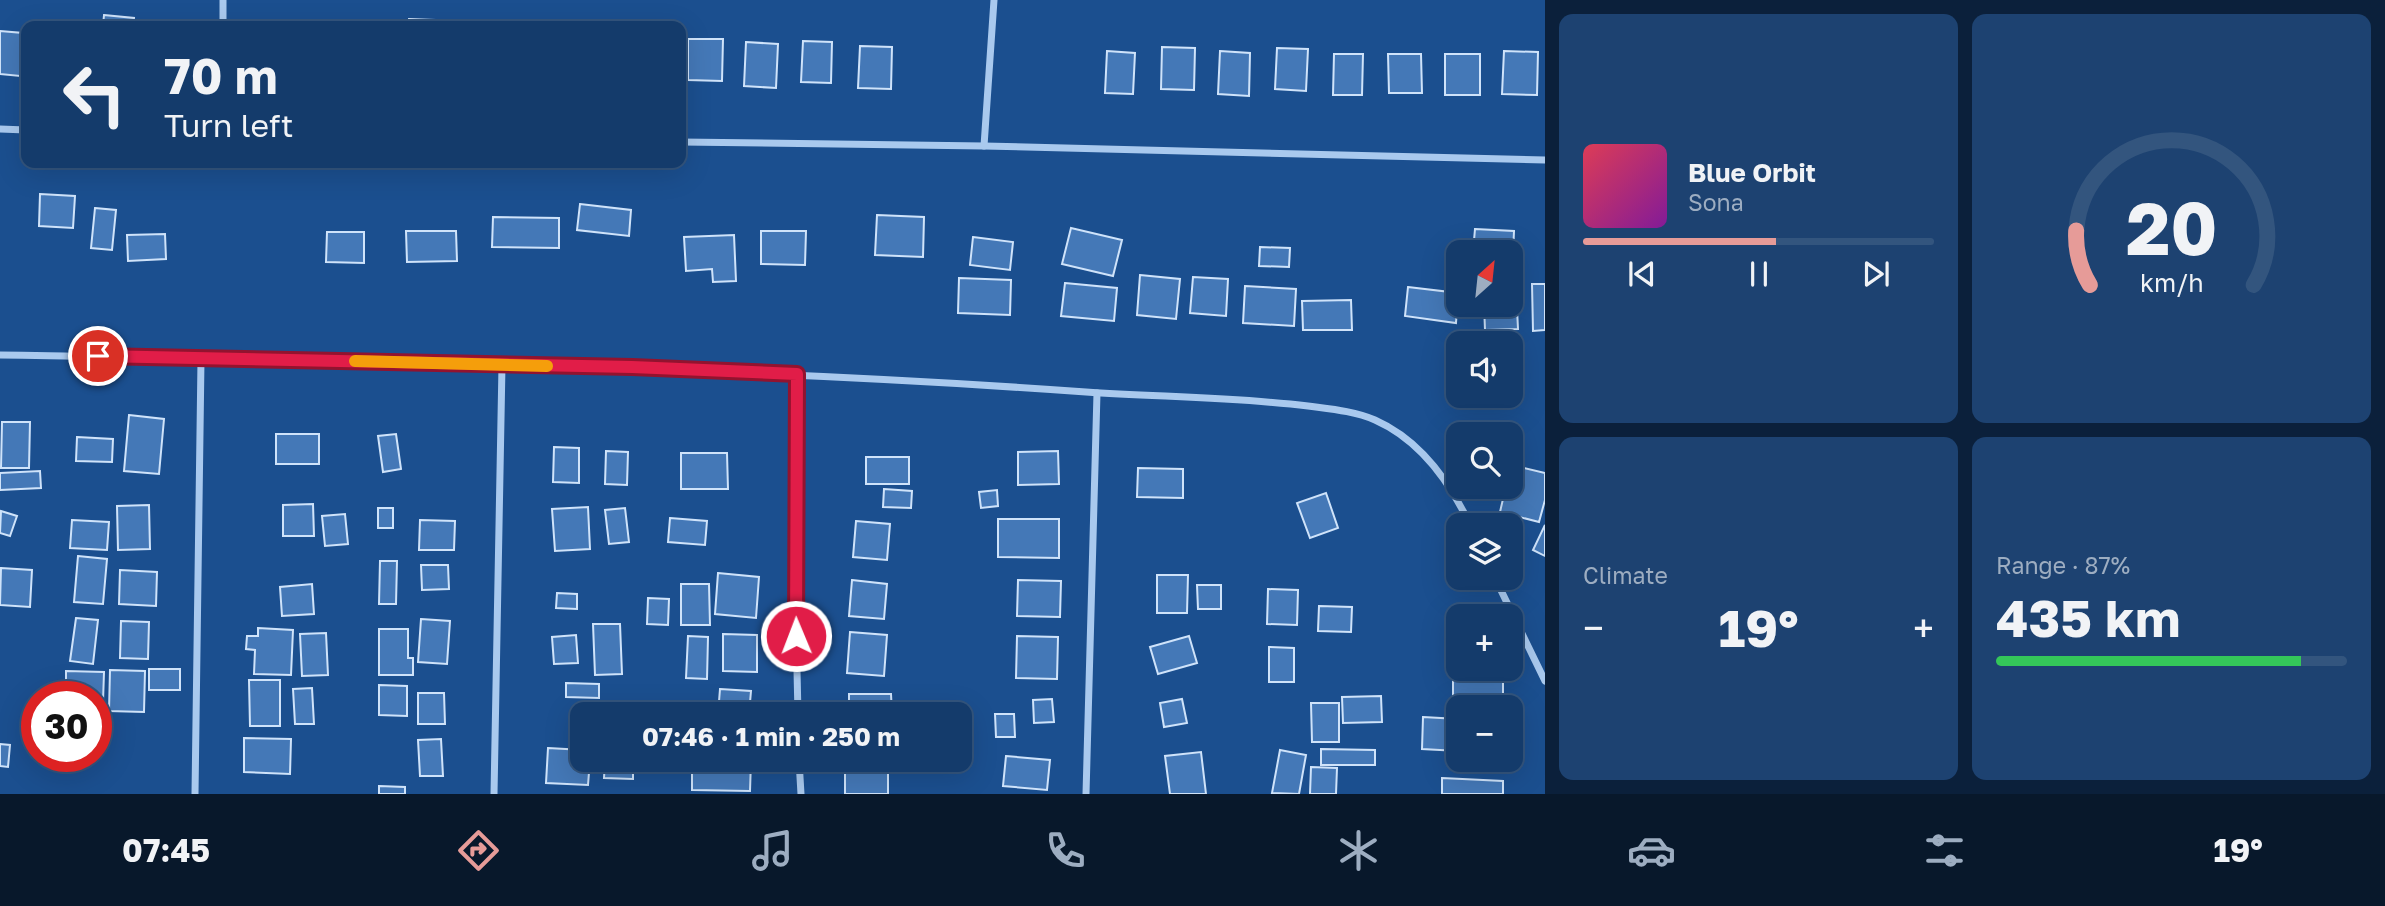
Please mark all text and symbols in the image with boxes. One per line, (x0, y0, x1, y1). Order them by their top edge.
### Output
text: 70 m (164, 46, 278, 105)
icon: left (49, 49, 140, 140)
text: Turn left (164, 106, 293, 144)
text: Blue Orbit (1688, 157, 1816, 188)
text: 20 (2126, 184, 2217, 271)
text: Sona (1688, 188, 1744, 216)
north arrow (1446, 240, 1522, 317)
map controls (1446, 240, 1523, 772)
icon: previous (1623, 255, 1661, 293)
icon: pause (1740, 255, 1778, 293)
icon: next (1857, 255, 1895, 293)
text: km/h (2140, 267, 2203, 298)
pin (68, 326, 128, 386)
button: sound (1446, 331, 1523, 408)
icon: arrive (79, 337, 117, 375)
button: search (1446, 422, 1523, 499)
button: layers (1446, 513, 1523, 590)
text: Range · 87% (1996, 551, 2130, 579)
text: Climate (1583, 561, 1668, 589)
text: 435 km (1996, 586, 2181, 648)
text: 19° (1718, 596, 1799, 658)
position arrow (759, 599, 833, 673)
button: + (1446, 604, 1523, 681)
text: − (1583, 605, 1604, 650)
text: + (1913, 605, 1934, 650)
speed limit sign: 30 (21, 681, 112, 772)
button: − (1446, 695, 1523, 772)
text: 07:46 · 1 min · 250 m (642, 721, 900, 752)
icon: directions (454, 826, 503, 875)
icon: music (748, 826, 797, 875)
icon: phone (1041, 826, 1090, 875)
icon: climate (1334, 826, 1383, 875)
icon: car (1627, 826, 1676, 875)
icon: filters (1920, 826, 1969, 875)
text: 07:45 (122, 831, 210, 869)
text: 19° (2214, 831, 2263, 869)

